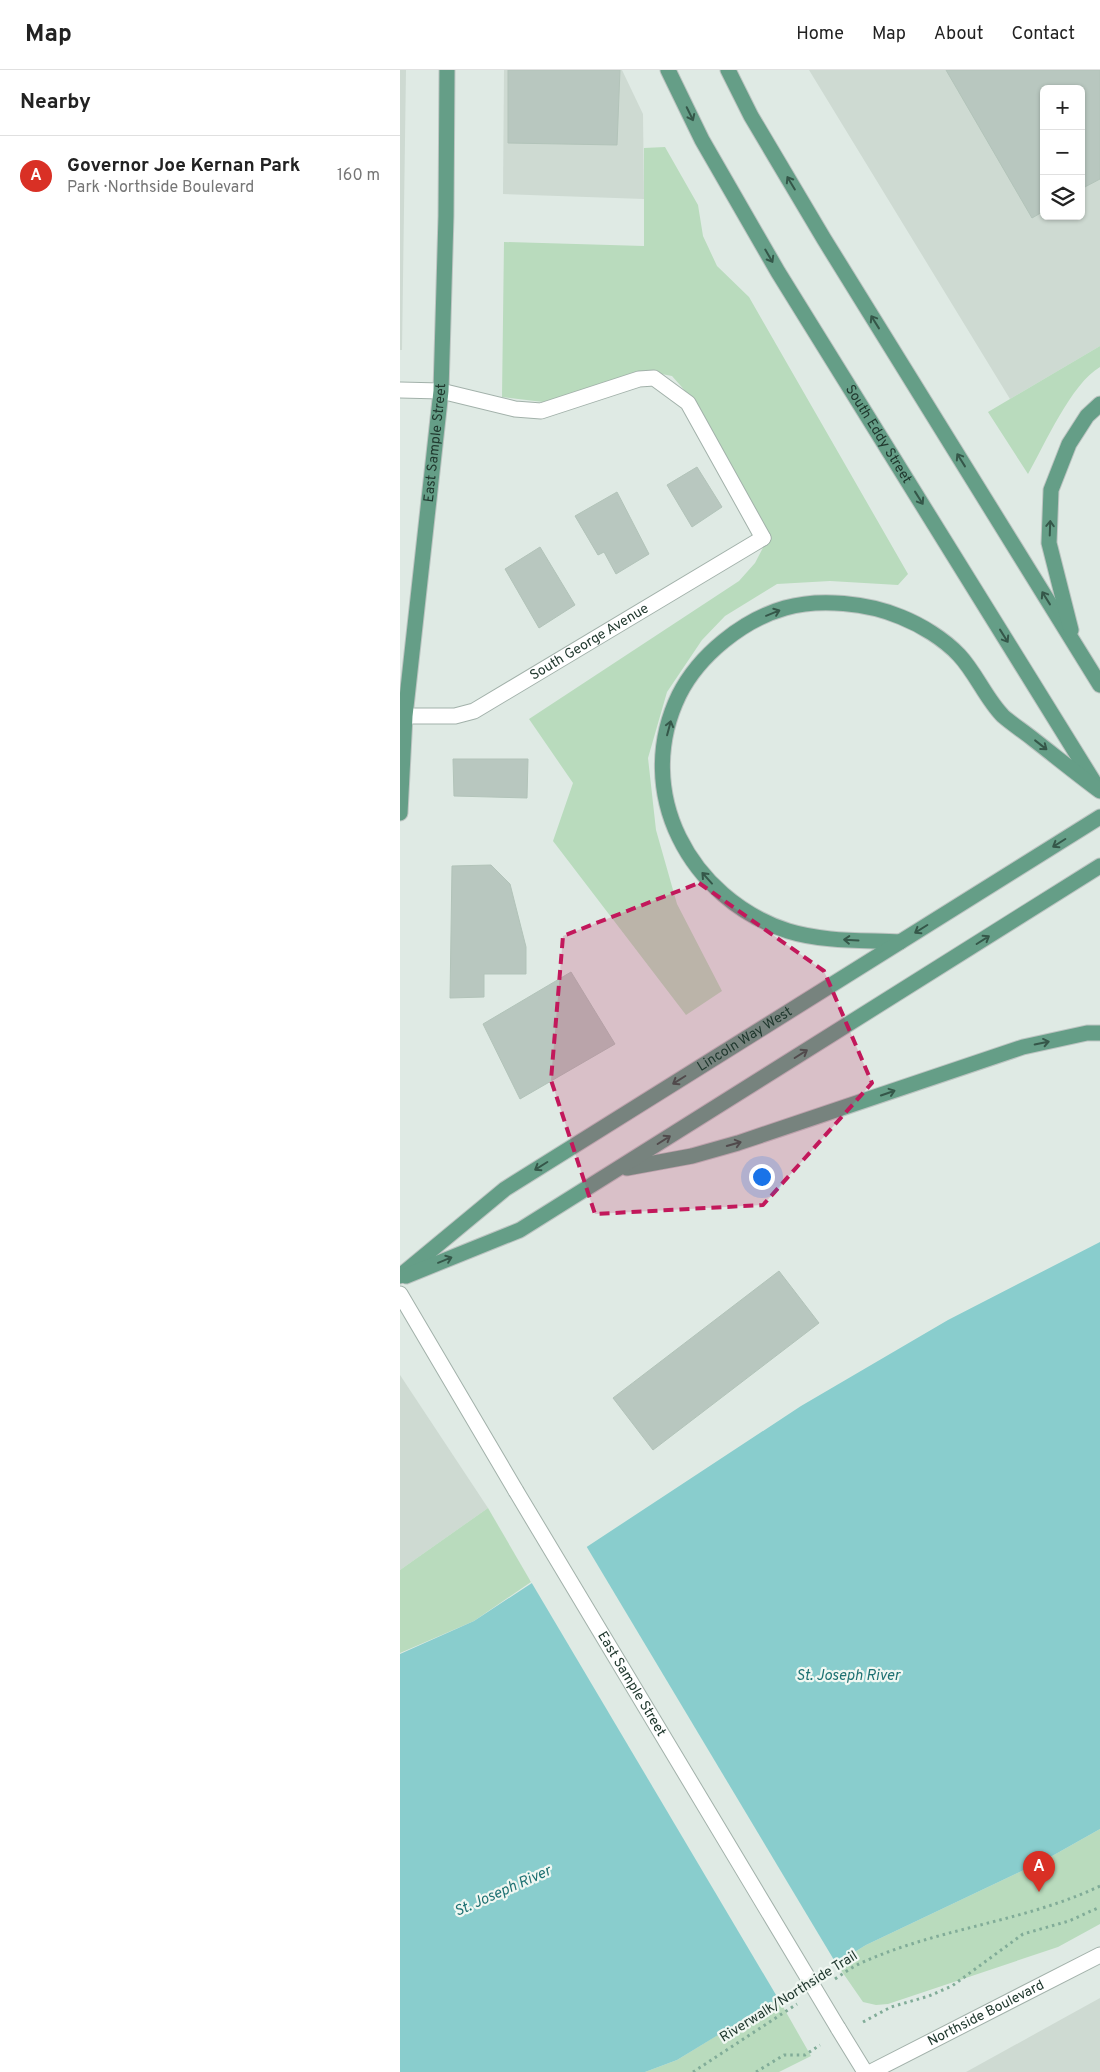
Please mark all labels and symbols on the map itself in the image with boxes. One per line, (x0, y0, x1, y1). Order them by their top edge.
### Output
one-way arrow (686, 106, 695, 121)
one-way arrow (786, 176, 796, 191)
one-way arrow (764, 248, 774, 262)
one-way arrow (870, 315, 880, 329)
street label: South Eddy Street (842, 382, 916, 487)
street label: East Sample Street (420, 383, 450, 503)
one-way arrow (955, 454, 965, 468)
one-way arrow (914, 491, 924, 505)
one-way arrow (1045, 520, 1054, 536)
one-way arrow (1041, 592, 1051, 606)
street label: South George Avenue (527, 600, 652, 684)
one-way arrow (766, 607, 781, 616)
one-way arrow (1000, 629, 1010, 643)
one-way arrow (664, 720, 674, 736)
one-way arrow (1034, 740, 1047, 751)
one-way arrow (1052, 838, 1066, 848)
one-way arrow (701, 872, 712, 885)
one-way arrow (914, 924, 928, 934)
one-way arrow (976, 934, 990, 944)
one-way arrow (844, 935, 860, 944)
street label: Lincoln Way West (694, 1003, 795, 1075)
one-way arrow (1034, 1038, 1050, 1047)
one-way arrow (794, 1049, 808, 1059)
one-way arrow (673, 1075, 687, 1085)
one-way arrow (879, 1088, 895, 1097)
one-way arrow (656, 1135, 670, 1145)
one-way arrow (725, 1139, 741, 1149)
one-way arrow (535, 1162, 549, 1172)
your location (749, 1164, 775, 1190)
one-way arrow (437, 1255, 452, 1265)
street label: East Sample Street (594, 1628, 670, 1740)
water label: St. Joseph River (796, 1667, 901, 1686)
pin: A (1023, 1851, 1055, 1892)
water label: St. Joseph River (452, 1862, 556, 1922)
street label: Riverwalk/Northside Trail (717, 1948, 861, 2046)
street label: Northside Boulevard (925, 1977, 1047, 2050)

